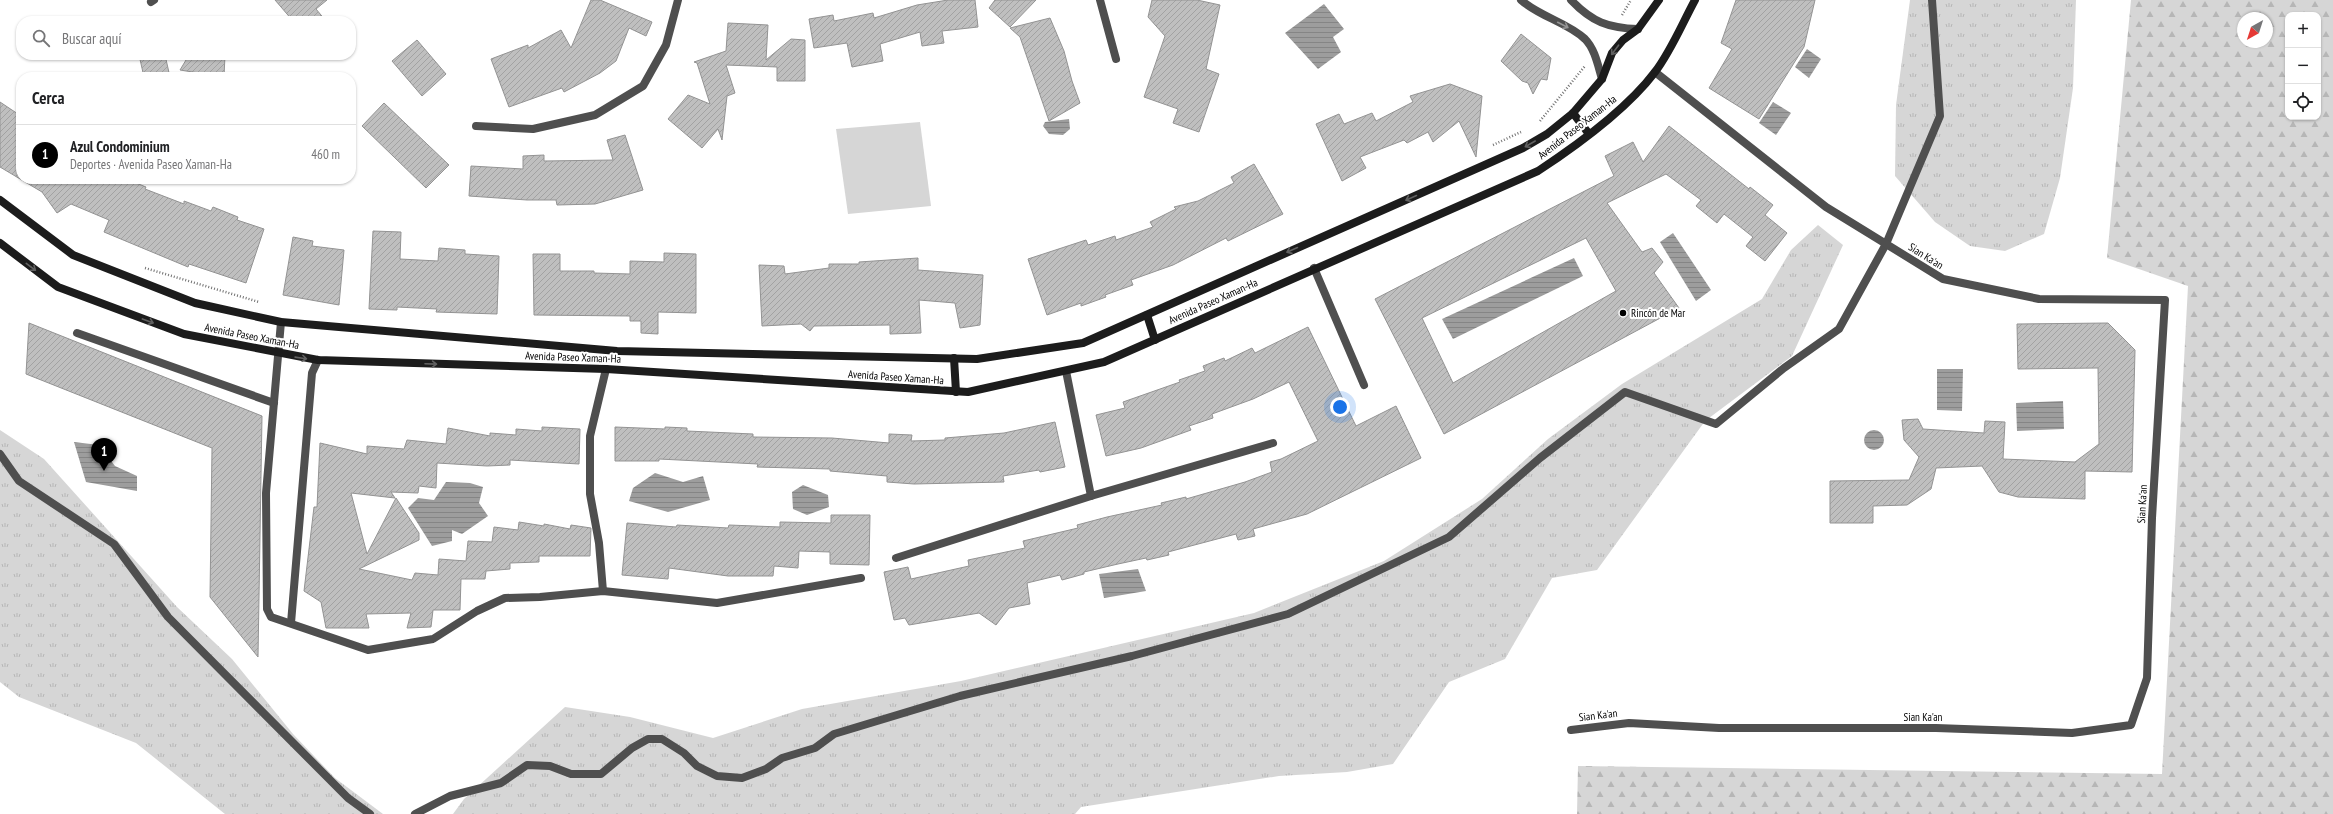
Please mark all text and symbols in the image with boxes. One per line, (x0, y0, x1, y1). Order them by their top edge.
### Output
north arrow (2237, 12, 2273, 48)
map controls (2285, 12, 2321, 120)
button: + (2285, 12, 2321, 48)
search box (16, 16, 356, 60)
one-way arrow (1557, 22, 1569, 29)
icon: search (30, 27, 52, 49)
text: Buscar aquí (62, 29, 122, 48)
one-way arrow (1611, 45, 1619, 56)
button: − (2285, 48, 2321, 84)
button: locate (2285, 84, 2321, 120)
text: Cerca (32, 87, 65, 109)
street label: Avenida Paseo Xaman-Ha (1535, 92, 1619, 162)
text: Azul Condominium (70, 137, 170, 156)
one-way arrow (1524, 141, 1536, 149)
text: 1 (42, 146, 48, 163)
text: 460 m (311, 146, 340, 163)
text: Deportes · Avenida Paseo Xaman-Ha (70, 156, 232, 173)
one-way arrow (1406, 194, 1418, 202)
street label: Sian Ka'an (1906, 240, 1946, 272)
one-way arrow (1287, 247, 1299, 255)
one-way arrow (26, 263, 37, 271)
street label: Avenida Paseo Xaman-Ha (1166, 275, 1260, 327)
place label: Rincón de Mar (1631, 306, 1685, 320)
marker: Rincón de Mar (1618, 308, 1628, 318)
one-way arrow (142, 317, 154, 325)
street label: Avenida Paseo Xaman-Ha (204, 320, 300, 352)
street label: Avenida Paseo Xaman-Ha (525, 348, 621, 366)
one-way arrow (295, 354, 308, 362)
one-way arrow (424, 360, 437, 367)
street label: Avenida Paseo Xaman-Ha (848, 367, 944, 387)
your location (1330, 397, 1350, 417)
pin: 1 (91, 438, 117, 471)
street label: Sian Ka'an (2134, 484, 2150, 524)
street label: Sian Ka'an (1578, 706, 1618, 724)
street label: Sian Ka'an (1904, 710, 1943, 724)

